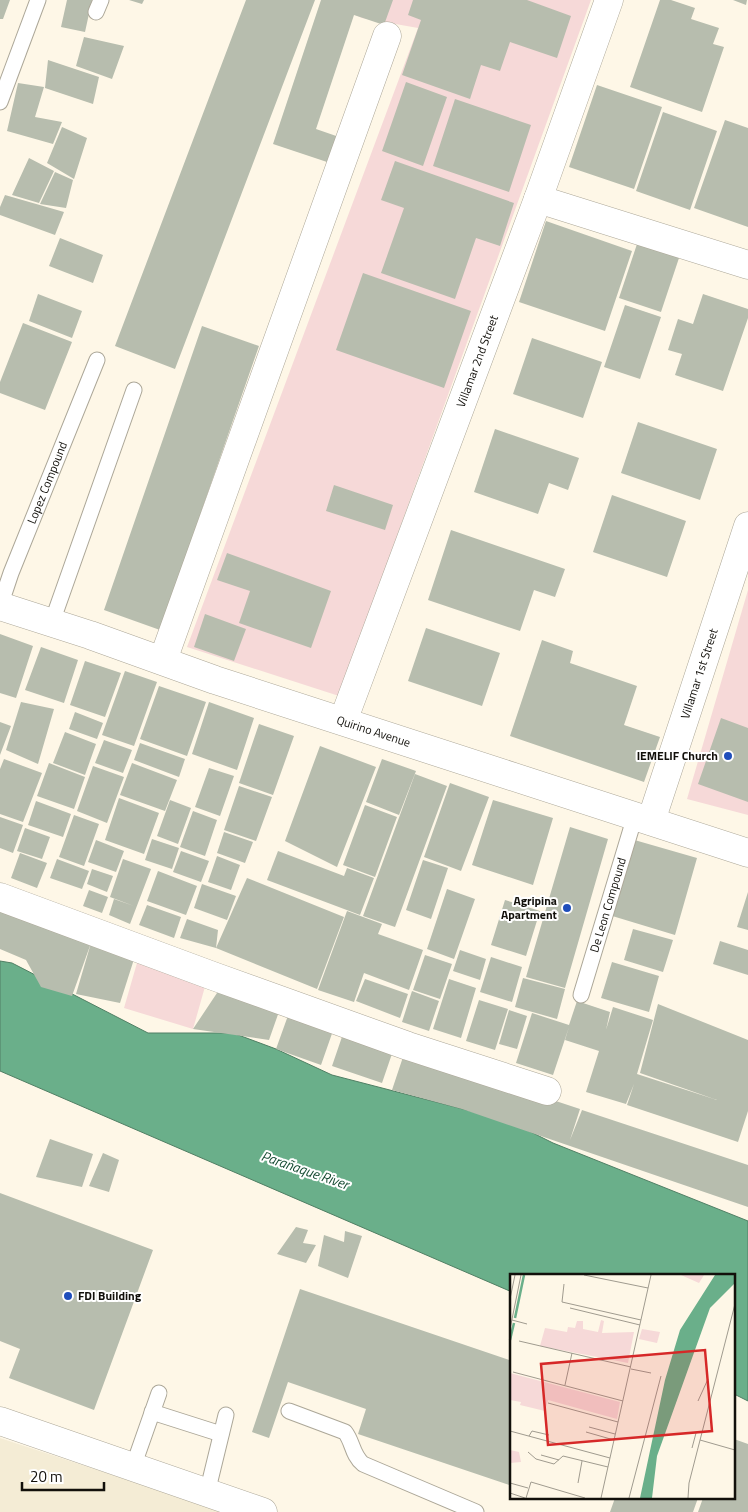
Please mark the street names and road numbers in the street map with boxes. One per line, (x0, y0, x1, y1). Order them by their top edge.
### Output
street label: Villamar 2nd Street (451, 312, 503, 410)
street label: Lopez Compound (22, 439, 72, 527)
street label: Villamar 1st Street (675, 625, 723, 721)
street label: Quirino Avenue (334, 710, 413, 752)
street label: De Leon Compound (584, 855, 631, 955)

